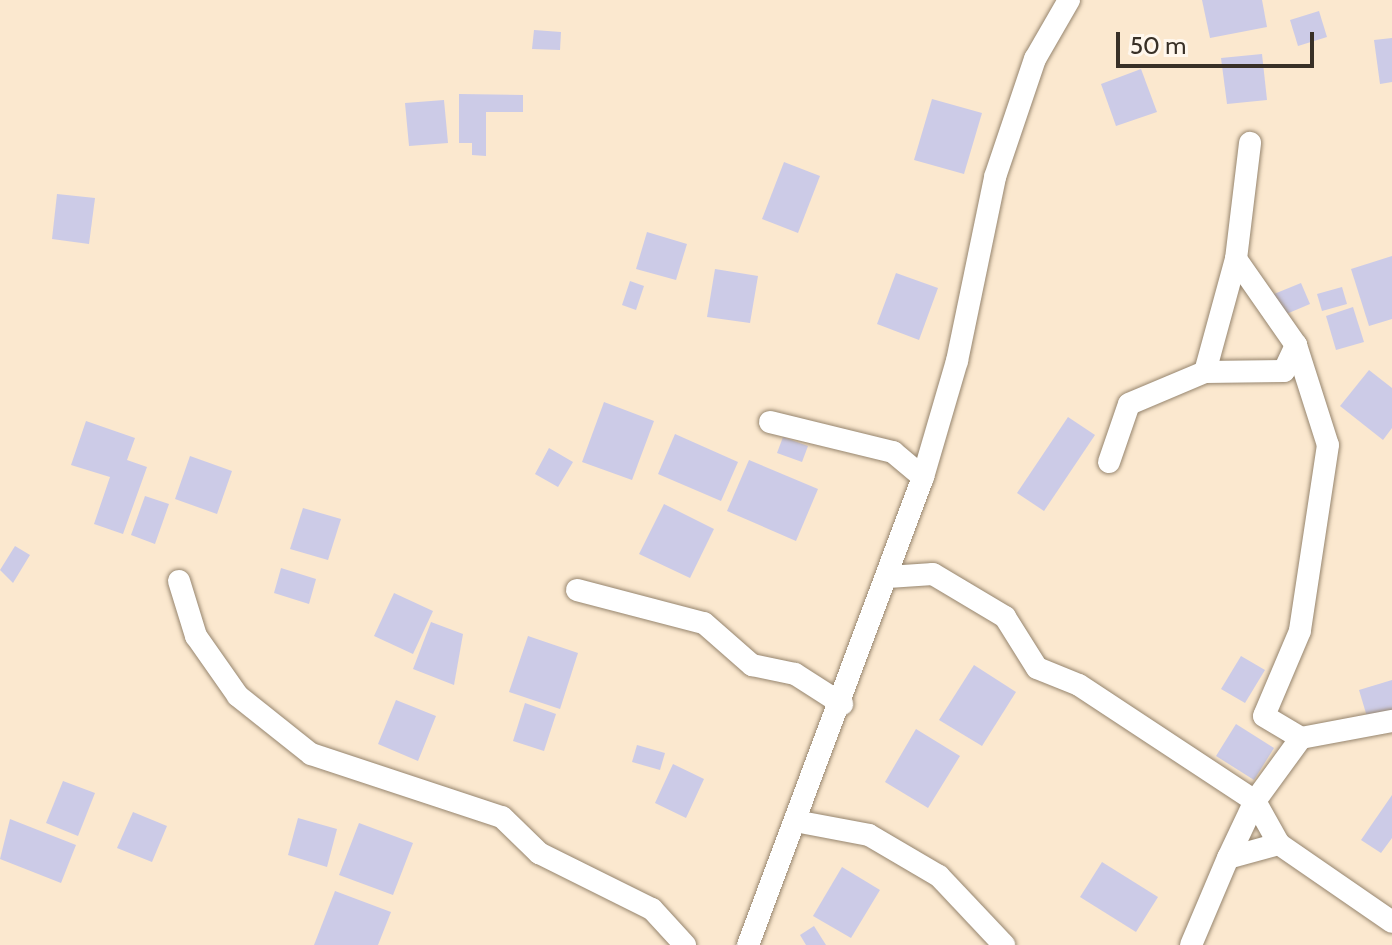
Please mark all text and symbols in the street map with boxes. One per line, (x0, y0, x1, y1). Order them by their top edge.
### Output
scale bar (1120, 16, 1318, 66)
text: 50 m (1130, 31, 1186, 60)

